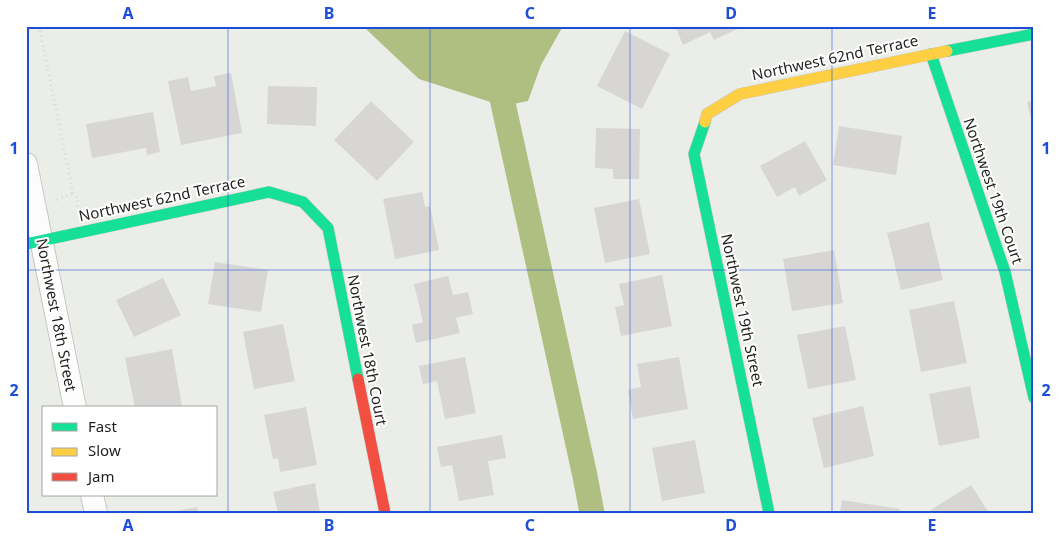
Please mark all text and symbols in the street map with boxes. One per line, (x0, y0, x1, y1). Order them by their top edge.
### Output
text: A (122, 2, 134, 24)
text: B (324, 2, 334, 24)
text: C (525, 2, 535, 24)
text: D (725, 2, 737, 24)
text: E (928, 2, 937, 24)
street label: Northwest 62nd Terrace (750, 30, 920, 84)
street label: Northwest 19th Court (960, 115, 1029, 267)
text: 1 (9, 137, 19, 159)
text: 1 (1041, 137, 1051, 159)
street label: Northwest 62nd Terrace (77, 171, 247, 225)
street label: Northwest 19th Street (717, 232, 769, 389)
street label: Northwest 18th Street (32, 236, 82, 394)
street label: Northwest 18th Court (344, 273, 393, 428)
text: 2 (9, 379, 19, 401)
text: 2 (1041, 379, 1051, 401)
legend (42, 406, 218, 496)
text: Fast (88, 416, 117, 436)
text: Slow (88, 440, 121, 460)
text: Jam (86, 466, 115, 486)
text: A (122, 514, 134, 536)
text: B (324, 514, 334, 536)
text: C (525, 514, 535, 536)
text: D (725, 514, 737, 536)
text: E (928, 514, 937, 536)

